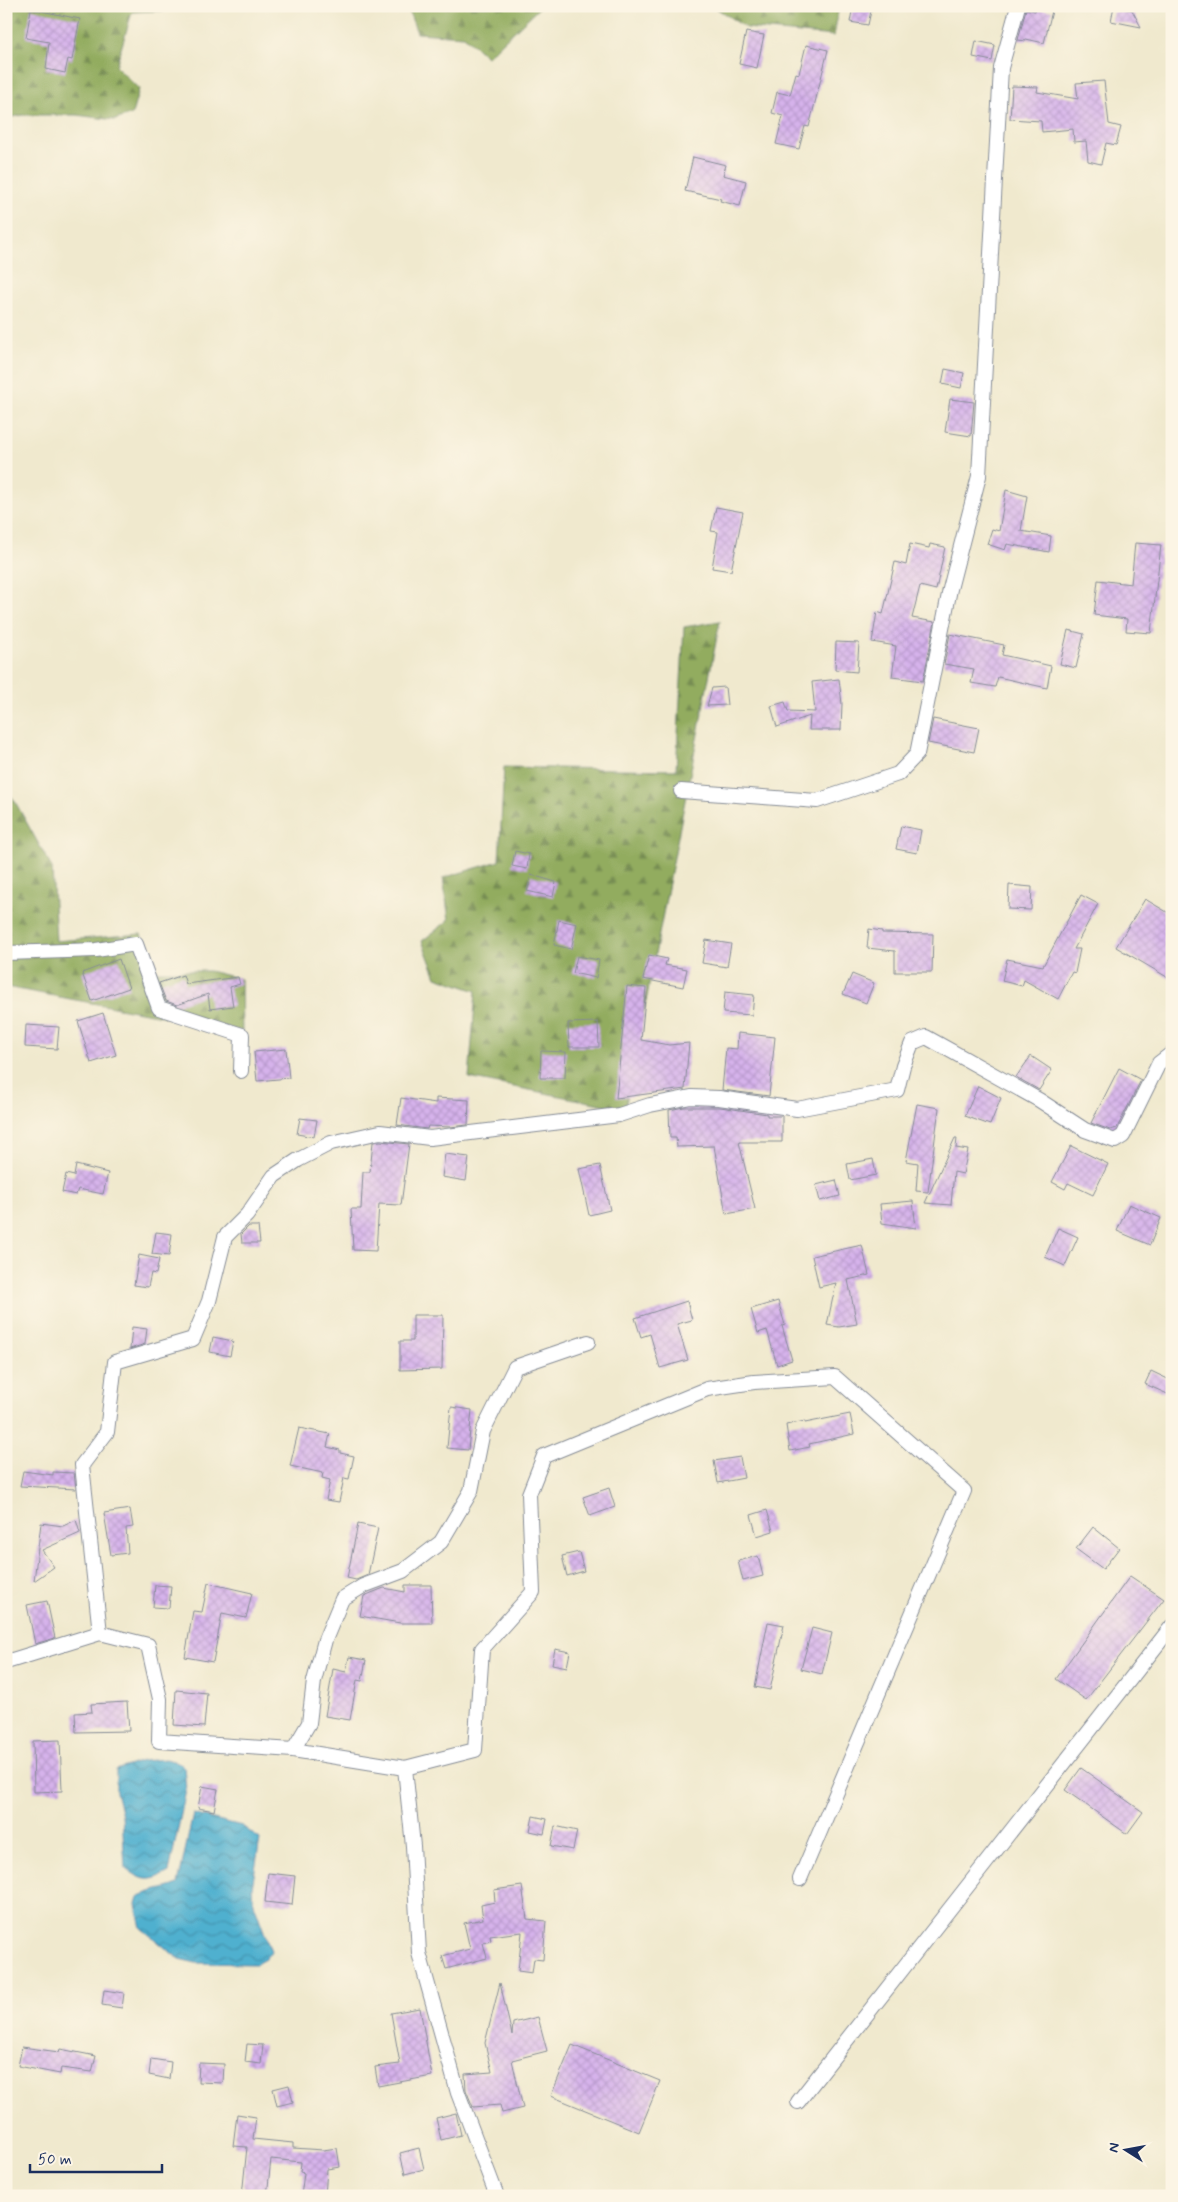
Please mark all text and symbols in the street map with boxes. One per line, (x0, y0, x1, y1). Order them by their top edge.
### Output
north arrow (1100, 2124, 1150, 2174)
text: N (1104, 2141, 1124, 2154)
scale bar (30, 2142, 162, 2174)
text: 50 m (38, 2150, 72, 2170)

